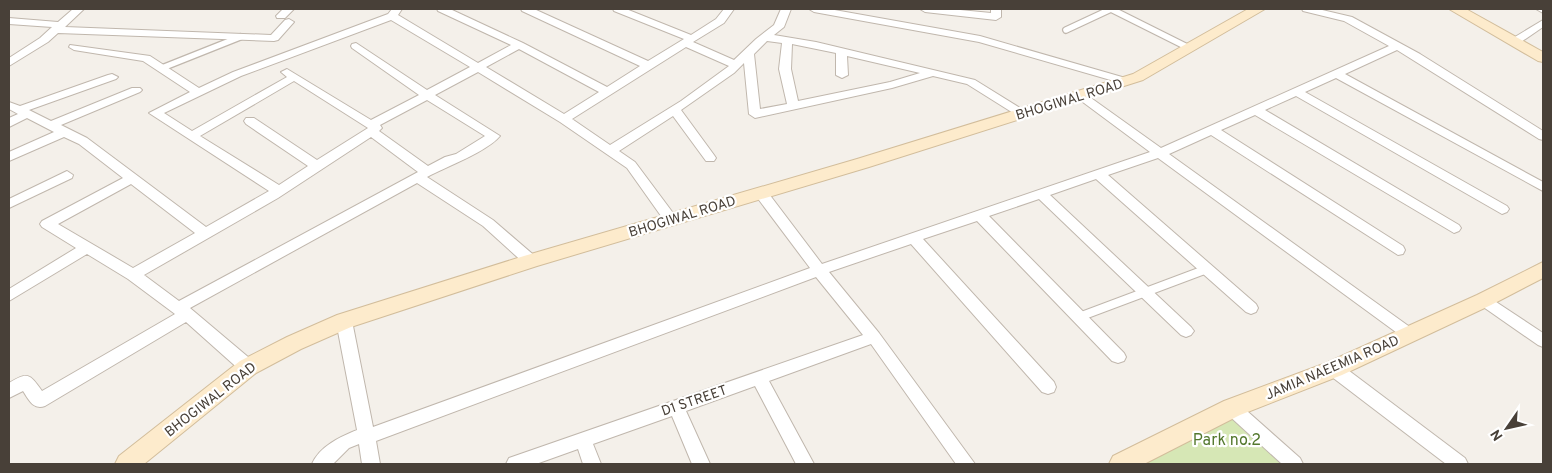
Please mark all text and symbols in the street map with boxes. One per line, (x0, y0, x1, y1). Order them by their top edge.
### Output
street label: BHOGIWAL ROAD (1014, 76, 1125, 125)
street label: BHOGIWAL ROAD (627, 193, 738, 242)
street label: JAMIA NAEEMIA ROAD (1263, 332, 1402, 404)
street label: BHOGIWAL ROAD (162, 359, 260, 441)
street label: D1 STREET (659, 382, 730, 421)
north arrow (1482, 403, 1532, 453)
text: N (1488, 426, 1507, 443)
park label: Park no.2 (1193, 431, 1261, 451)

